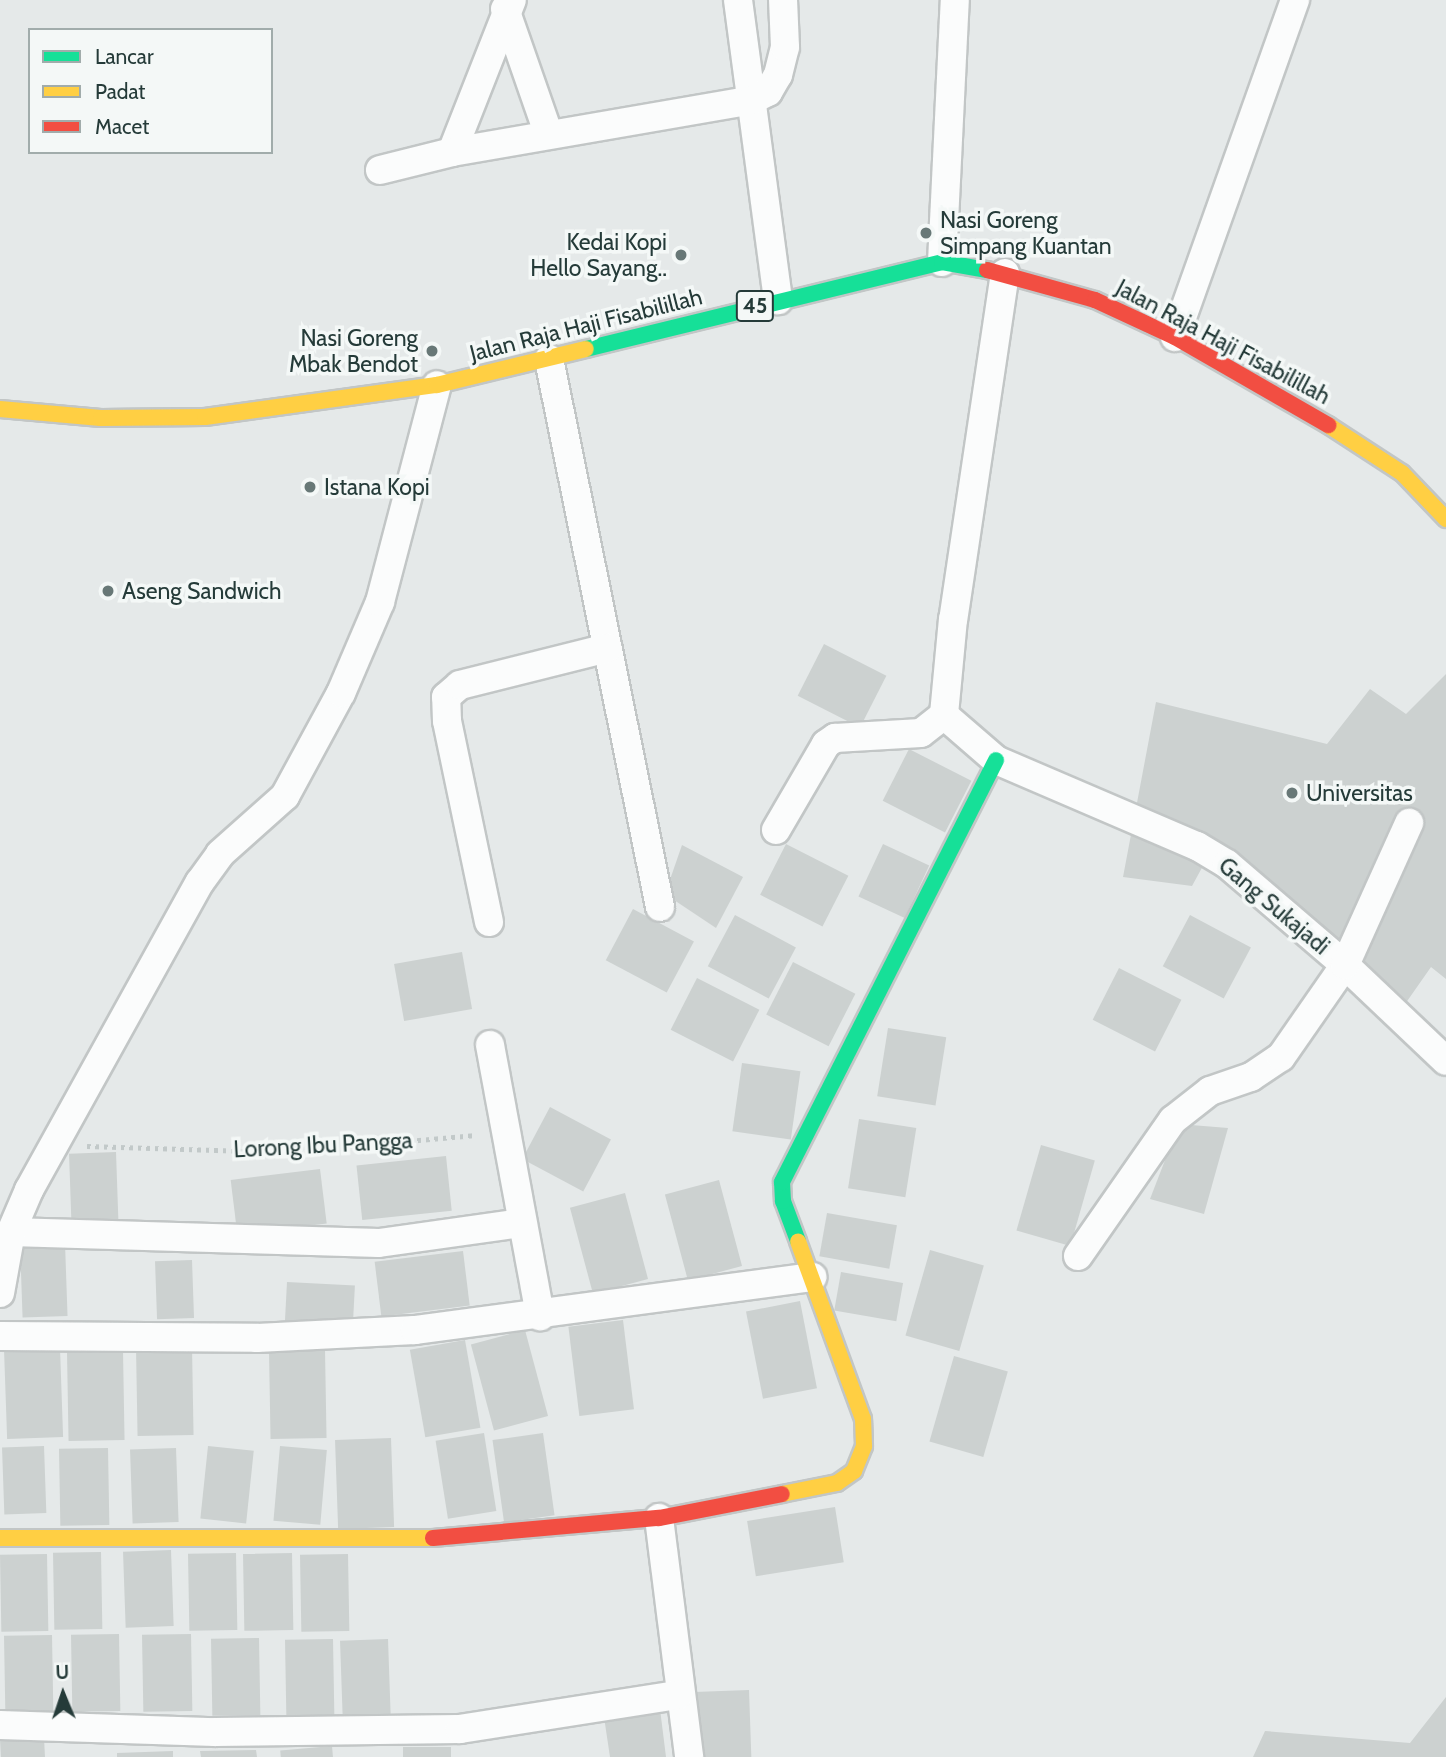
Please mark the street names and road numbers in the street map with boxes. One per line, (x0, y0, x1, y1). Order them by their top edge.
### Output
street label: Jalan Raja Haji Fisabilillah (1111, 274, 1335, 410)
street label: Jalan Raja Haji Fisabilillah (467, 283, 705, 367)
road number: 45 (736, 288, 774, 324)
street label: Gang Sukajadi (1213, 852, 1335, 960)
street label: Lorong Ibu Pangga (233, 1127, 413, 1163)

